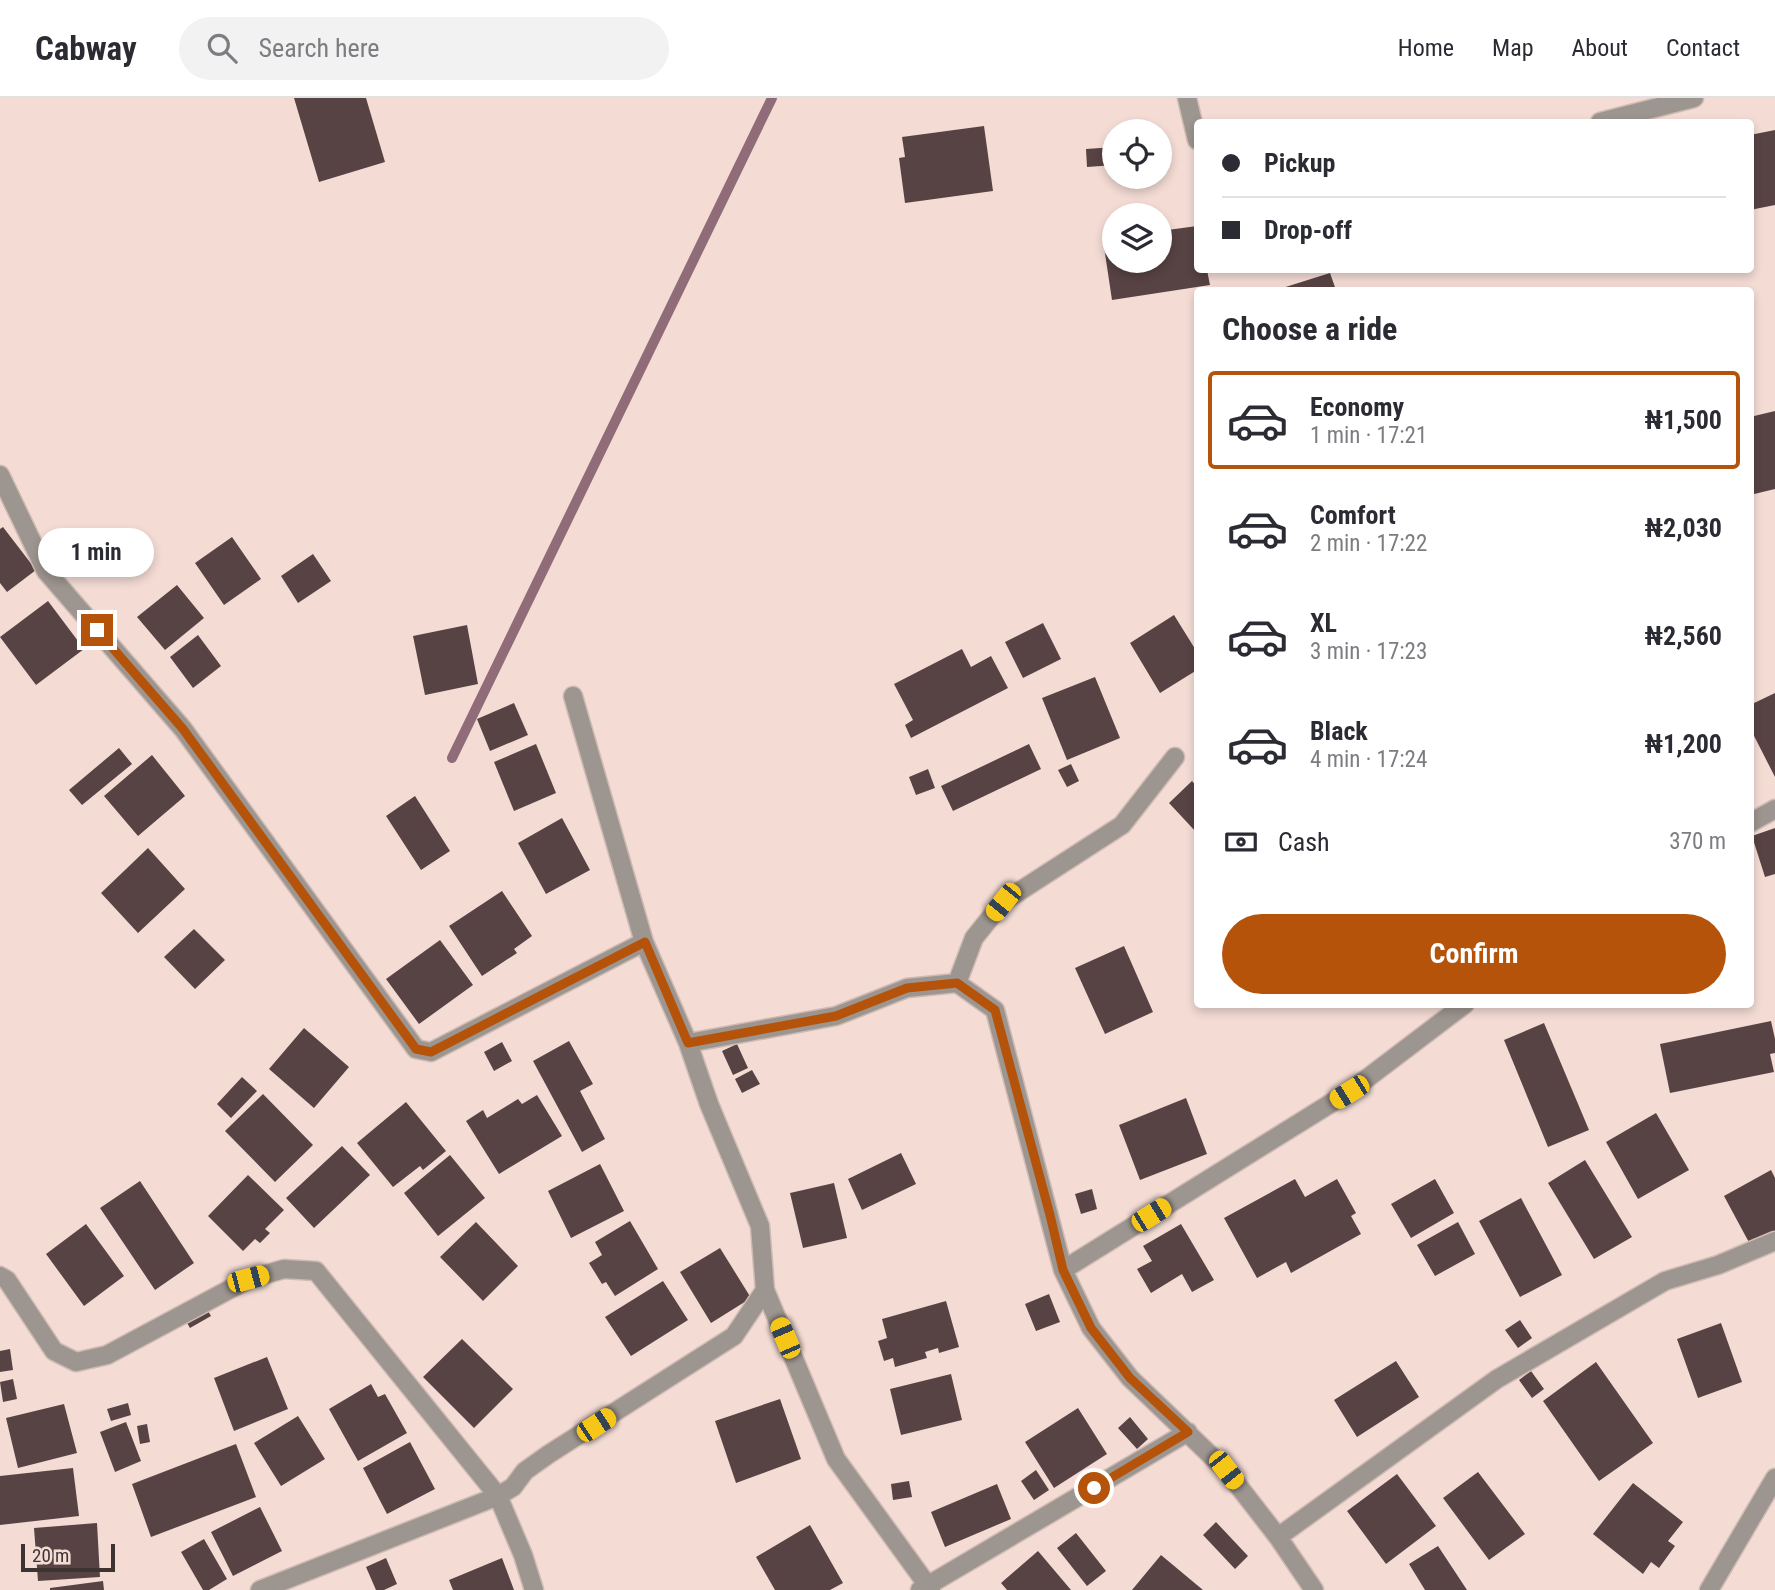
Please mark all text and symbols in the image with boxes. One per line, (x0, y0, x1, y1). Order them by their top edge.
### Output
search box (179, 17, 669, 80)
text: Cabway (35, 29, 137, 68)
icon: search (203, 29, 241, 67)
text: Search here (259, 33, 380, 63)
text: Home (1398, 34, 1454, 62)
text: Map (1492, 34, 1534, 62)
text: About (1572, 34, 1628, 62)
text: Contact (1666, 34, 1740, 62)
map controls (1102, 119, 1172, 273)
button: locate (1102, 119, 1172, 189)
text: Pickup (1264, 148, 1335, 178)
button: layers (1102, 203, 1172, 273)
text: Drop-off (1264, 215, 1352, 245)
text: Choose a ride (1222, 310, 1397, 348)
icon: car (1226, 389, 1289, 452)
text: Economy (1310, 392, 1404, 422)
text: ₦1,500 (1645, 405, 1722, 435)
text: 1 min · 17:21 (1310, 422, 1427, 449)
icon: car (1226, 497, 1289, 560)
text: Comfort (1310, 500, 1396, 530)
text: ₦2,030 (1645, 513, 1722, 543)
callout: 1 min (39, 528, 155, 578)
text: 2 min · 17:22 (1310, 530, 1427, 557)
text: 1 min (70, 539, 122, 566)
icon: car (1226, 605, 1289, 668)
text: XL (1310, 608, 1337, 638)
route end (81, 614, 113, 646)
text: ₦2,560 (1645, 621, 1722, 651)
text: 3 min · 17:23 (1310, 638, 1427, 665)
icon: car (1226, 713, 1289, 776)
text: Black (1310, 716, 1368, 746)
text: ₦1,200 (1645, 729, 1722, 759)
text: 4 min · 17:24 (1310, 746, 1427, 773)
icon: cash (1222, 823, 1260, 861)
text: Cash (1278, 827, 1330, 857)
text: 370 m (1669, 828, 1726, 855)
car (982, 879, 1025, 925)
button: Confirm (1222, 914, 1726, 994)
car (1326, 1072, 1373, 1112)
car (1128, 1195, 1175, 1235)
car (225, 1263, 272, 1295)
car (768, 1315, 803, 1361)
car (573, 1405, 620, 1445)
car (1205, 1447, 1248, 1493)
route start (1078, 1472, 1110, 1504)
scale bar (21, 1541, 116, 1573)
text: 20 m (32, 1544, 69, 1567)

